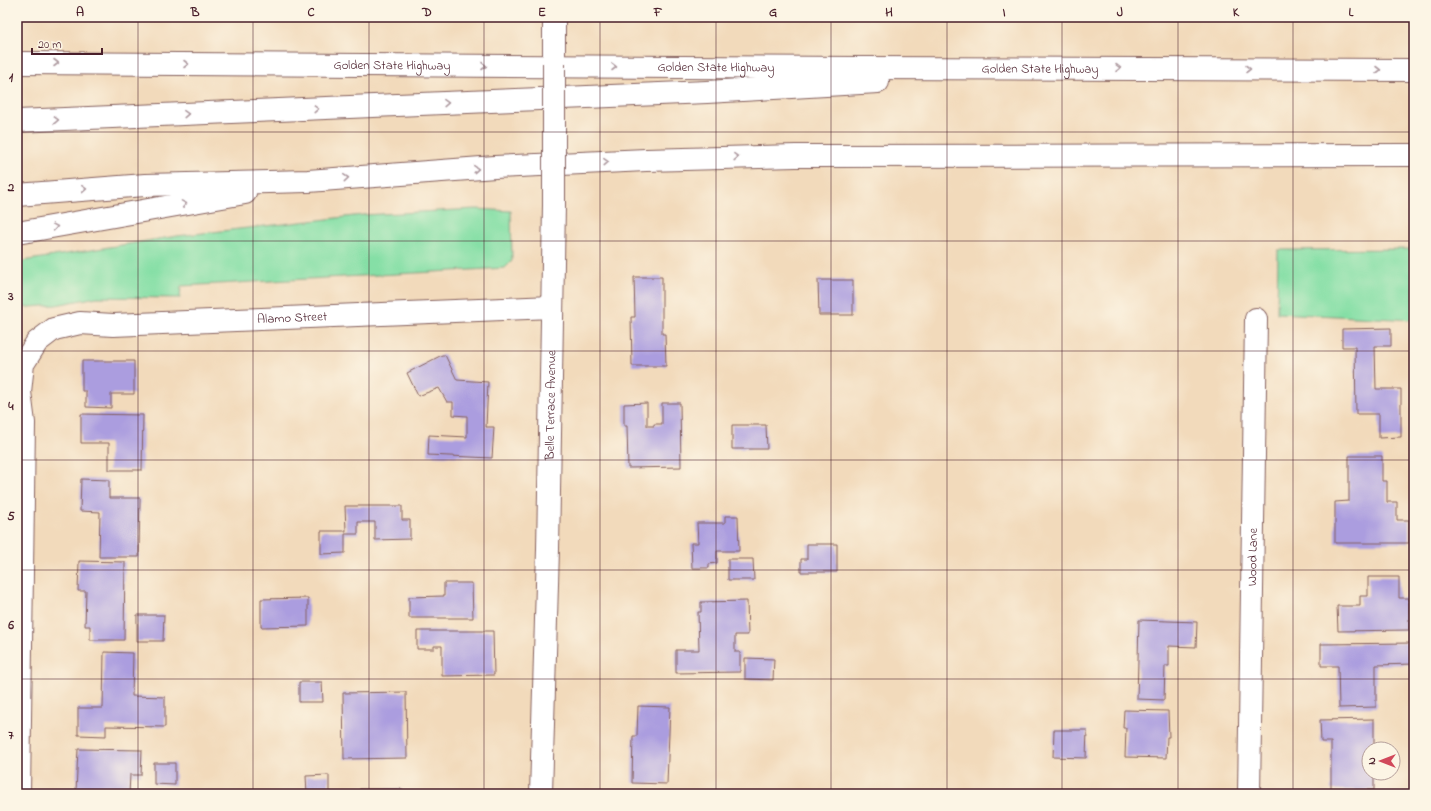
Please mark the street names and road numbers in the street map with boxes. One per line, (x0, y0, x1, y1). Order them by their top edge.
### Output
street label: Golden State Highway (333, 55, 451, 76)
street label: Golden State Highway (657, 57, 775, 78)
street label: Golden State Highway (981, 59, 1099, 79)
street label: Alamo Street (257, 307, 328, 329)
street label: Belle Terrace Avenue (540, 350, 561, 461)
street label: Wood Lane (1243, 528, 1262, 586)

